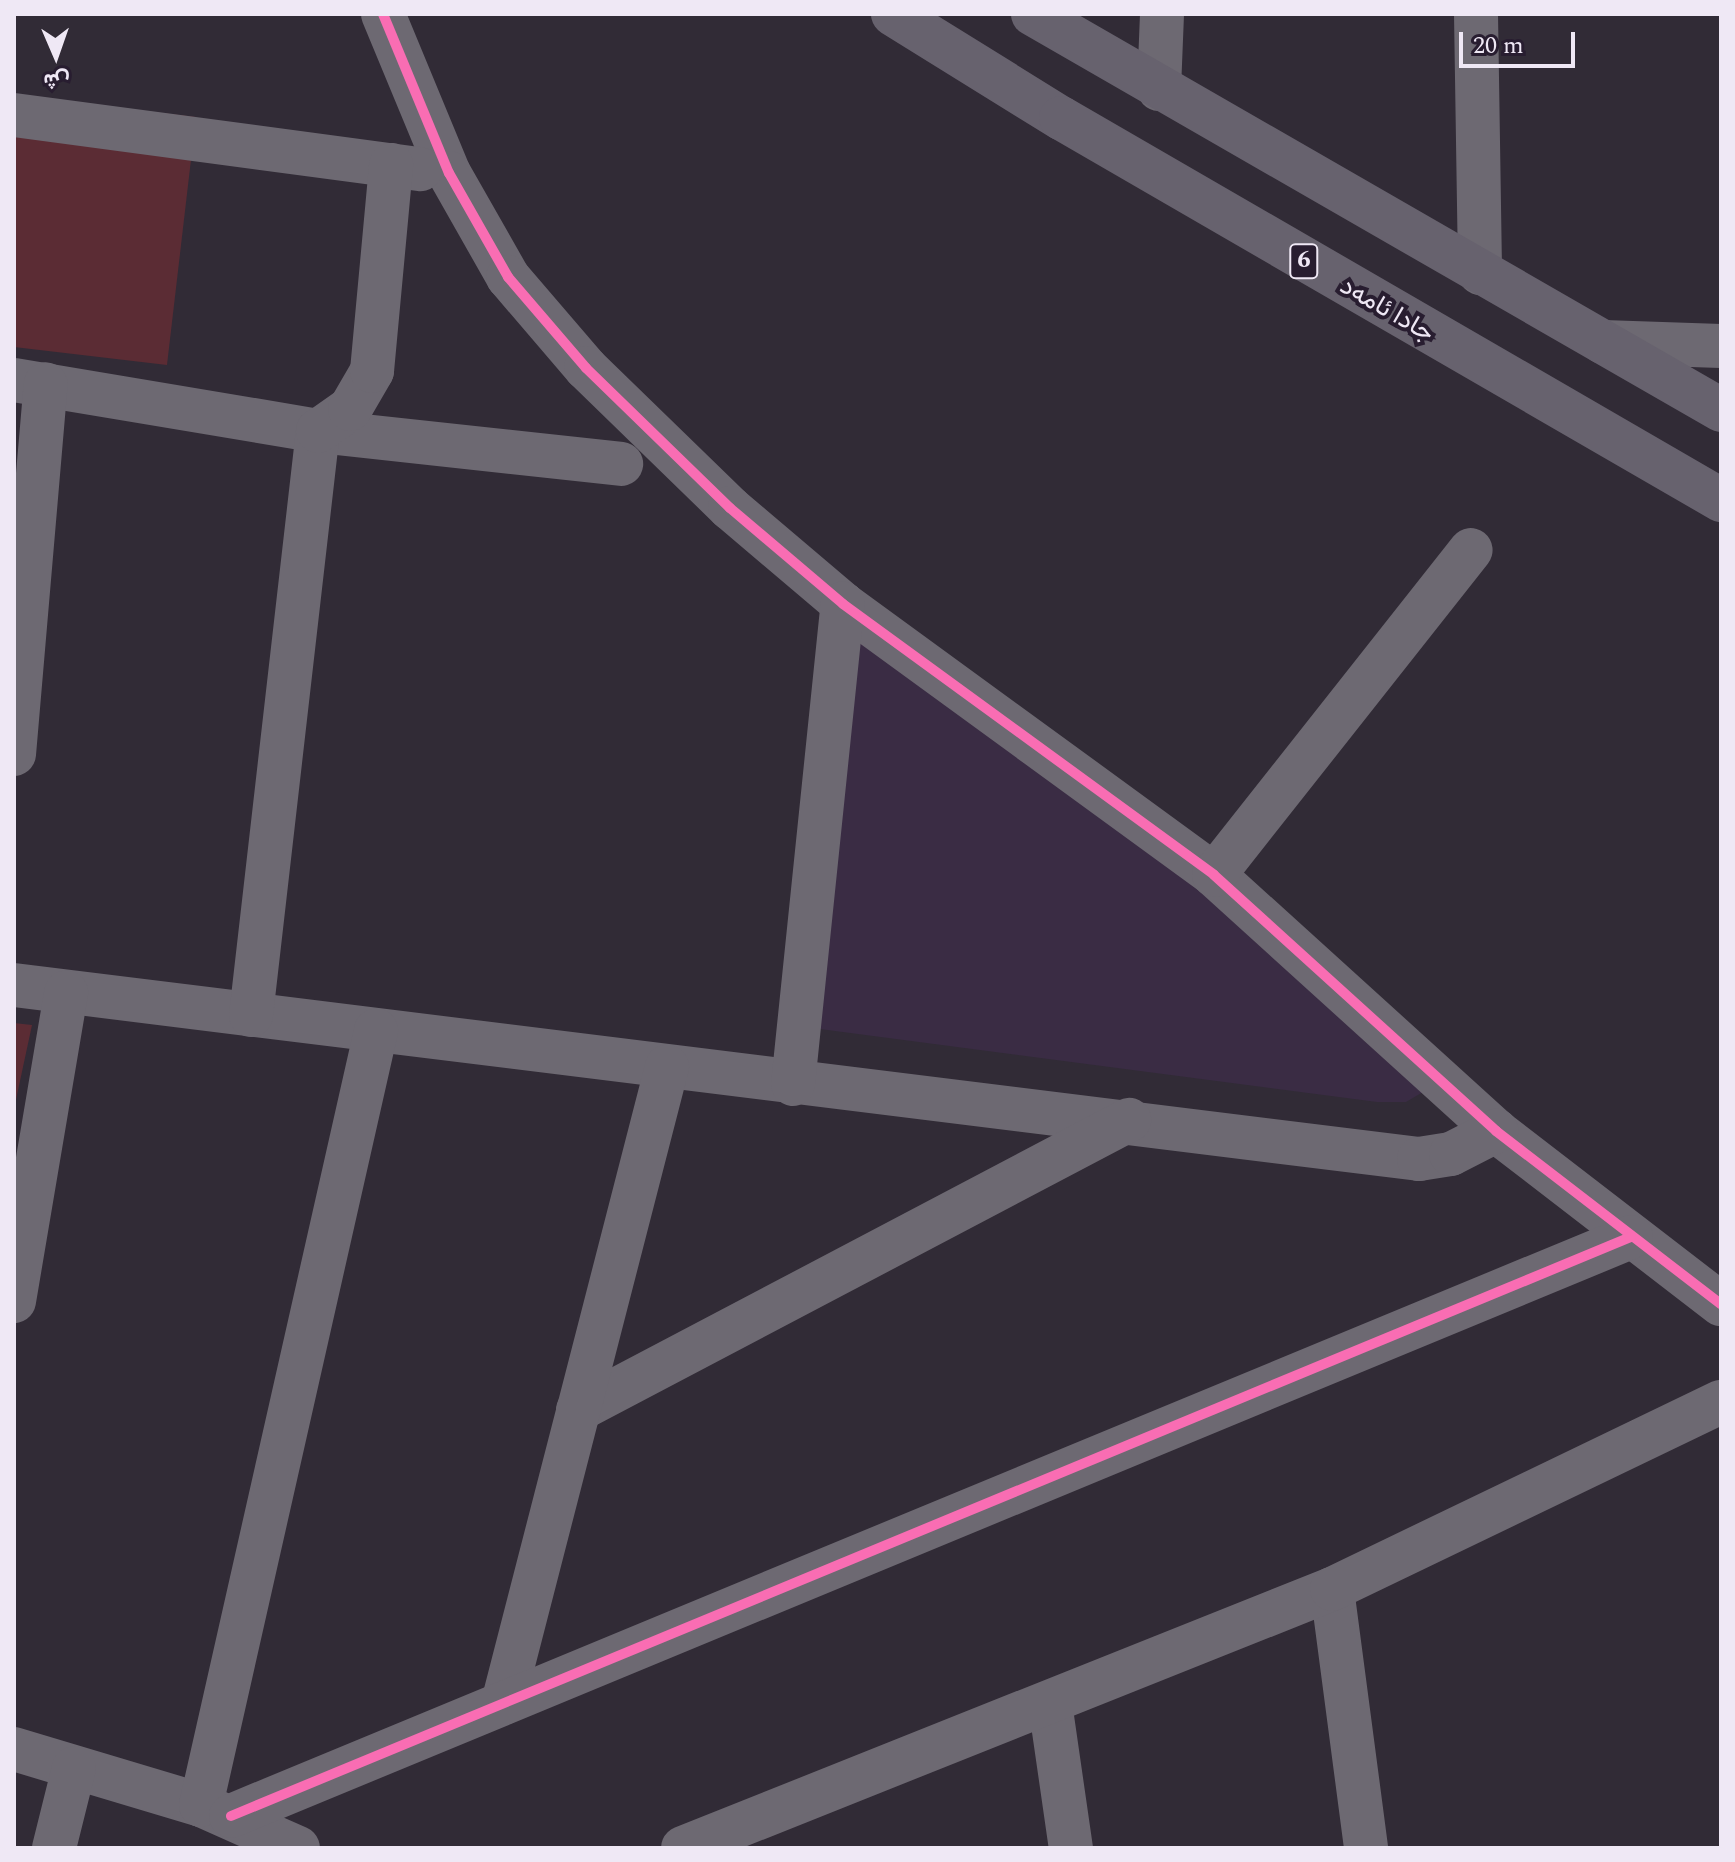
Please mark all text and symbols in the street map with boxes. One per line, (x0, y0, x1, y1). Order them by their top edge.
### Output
north arrow (16, 16, 96, 96)
scale bar (1463, 16, 1579, 66)
text: 20 m (1473, 28, 1524, 64)
text: ش (43, 64, 71, 97)
road number: 6 (1288, 241, 1320, 281)
street label: جادا ئامەد (1334, 271, 1440, 349)

